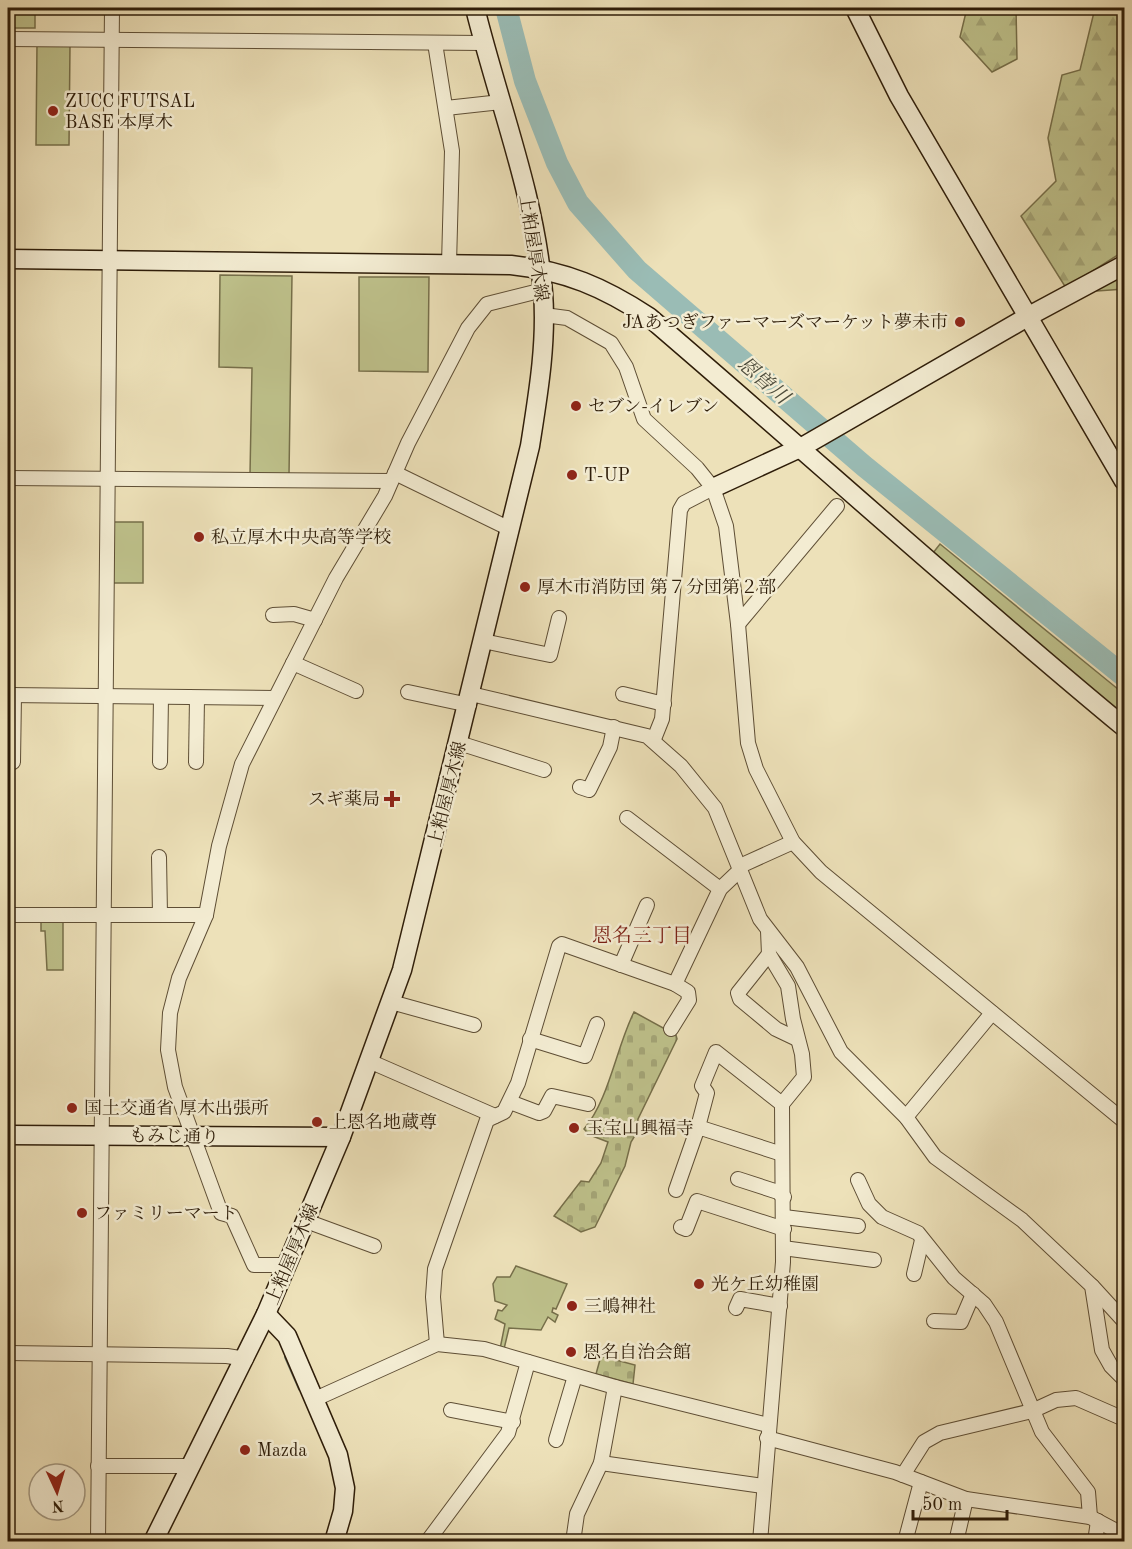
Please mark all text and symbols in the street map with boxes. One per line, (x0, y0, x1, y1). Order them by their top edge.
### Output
place label: ZUCC FUTSAL BASE 本厚木 (65, 93, 195, 132)
marker: ZUCC FUTSAL BASE 本厚木 (46, 104, 60, 118)
street label: 上粕屋厚木線 (516, 193, 552, 303)
place label: JAあつぎファーマーズマーケット夢未市 (622, 312, 948, 332)
marker: JAあつぎファーマーズマーケット夢未市 (953, 315, 967, 329)
water label: 恩曽川 (733, 353, 795, 410)
place label: セブン-イレブン (588, 397, 719, 416)
marker: セブン-イレブン (569, 399, 583, 413)
place label: T-UP (584, 467, 630, 485)
marker: T-UP (565, 468, 579, 482)
place label: 私立厚木中央高等学校 (211, 527, 391, 547)
marker: 私立厚木中央高等学校 (192, 530, 206, 544)
place label: 厚木市消防団 第７分団第２部 (537, 577, 776, 597)
marker: 厚木市消防団 第７分団第２部 (518, 580, 532, 594)
street label: 上粕屋厚木線 (424, 739, 470, 849)
place label: スギ薬局 (308, 789, 380, 809)
marker: スギ薬局 (385, 792, 399, 806)
district label: 恩名三丁目 (592, 925, 692, 947)
place label: 国土交通省 厚木出張所 (84, 1098, 269, 1118)
marker: 国土交通省 厚木出張所 (65, 1101, 79, 1115)
place label: 上恩名地蔵尊 (329, 1112, 437, 1132)
marker: 上恩名地蔵尊 (310, 1115, 324, 1129)
place label: 玉宝山興福寺 (586, 1118, 694, 1138)
marker: 玉宝山興福寺 (567, 1121, 581, 1135)
street label: もみじ通り (129, 1126, 219, 1147)
street label: 上粕屋厚木線 (262, 1200, 322, 1308)
place label: ファミリーマート (94, 1205, 238, 1223)
marker: ファミリーマート (75, 1206, 89, 1220)
place label: 光ケ丘幼稚園 (711, 1274, 819, 1294)
marker: 光ケ丘幼稚園 (692, 1277, 706, 1291)
place label: 三嶋神社 (584, 1296, 656, 1316)
marker: 三嶋神社 (565, 1299, 579, 1313)
place label: 恩名自治会館 (583, 1342, 691, 1362)
marker: 恩名自治会館 (564, 1345, 578, 1359)
place label: Mazda (257, 1442, 307, 1460)
marker: Mazda (238, 1443, 252, 1457)
north arrow (27, 1462, 87, 1522)
scale bar (913, 1483, 1008, 1521)
text: 50 m (922, 1496, 962, 1514)
text: N (50, 1497, 65, 1513)

